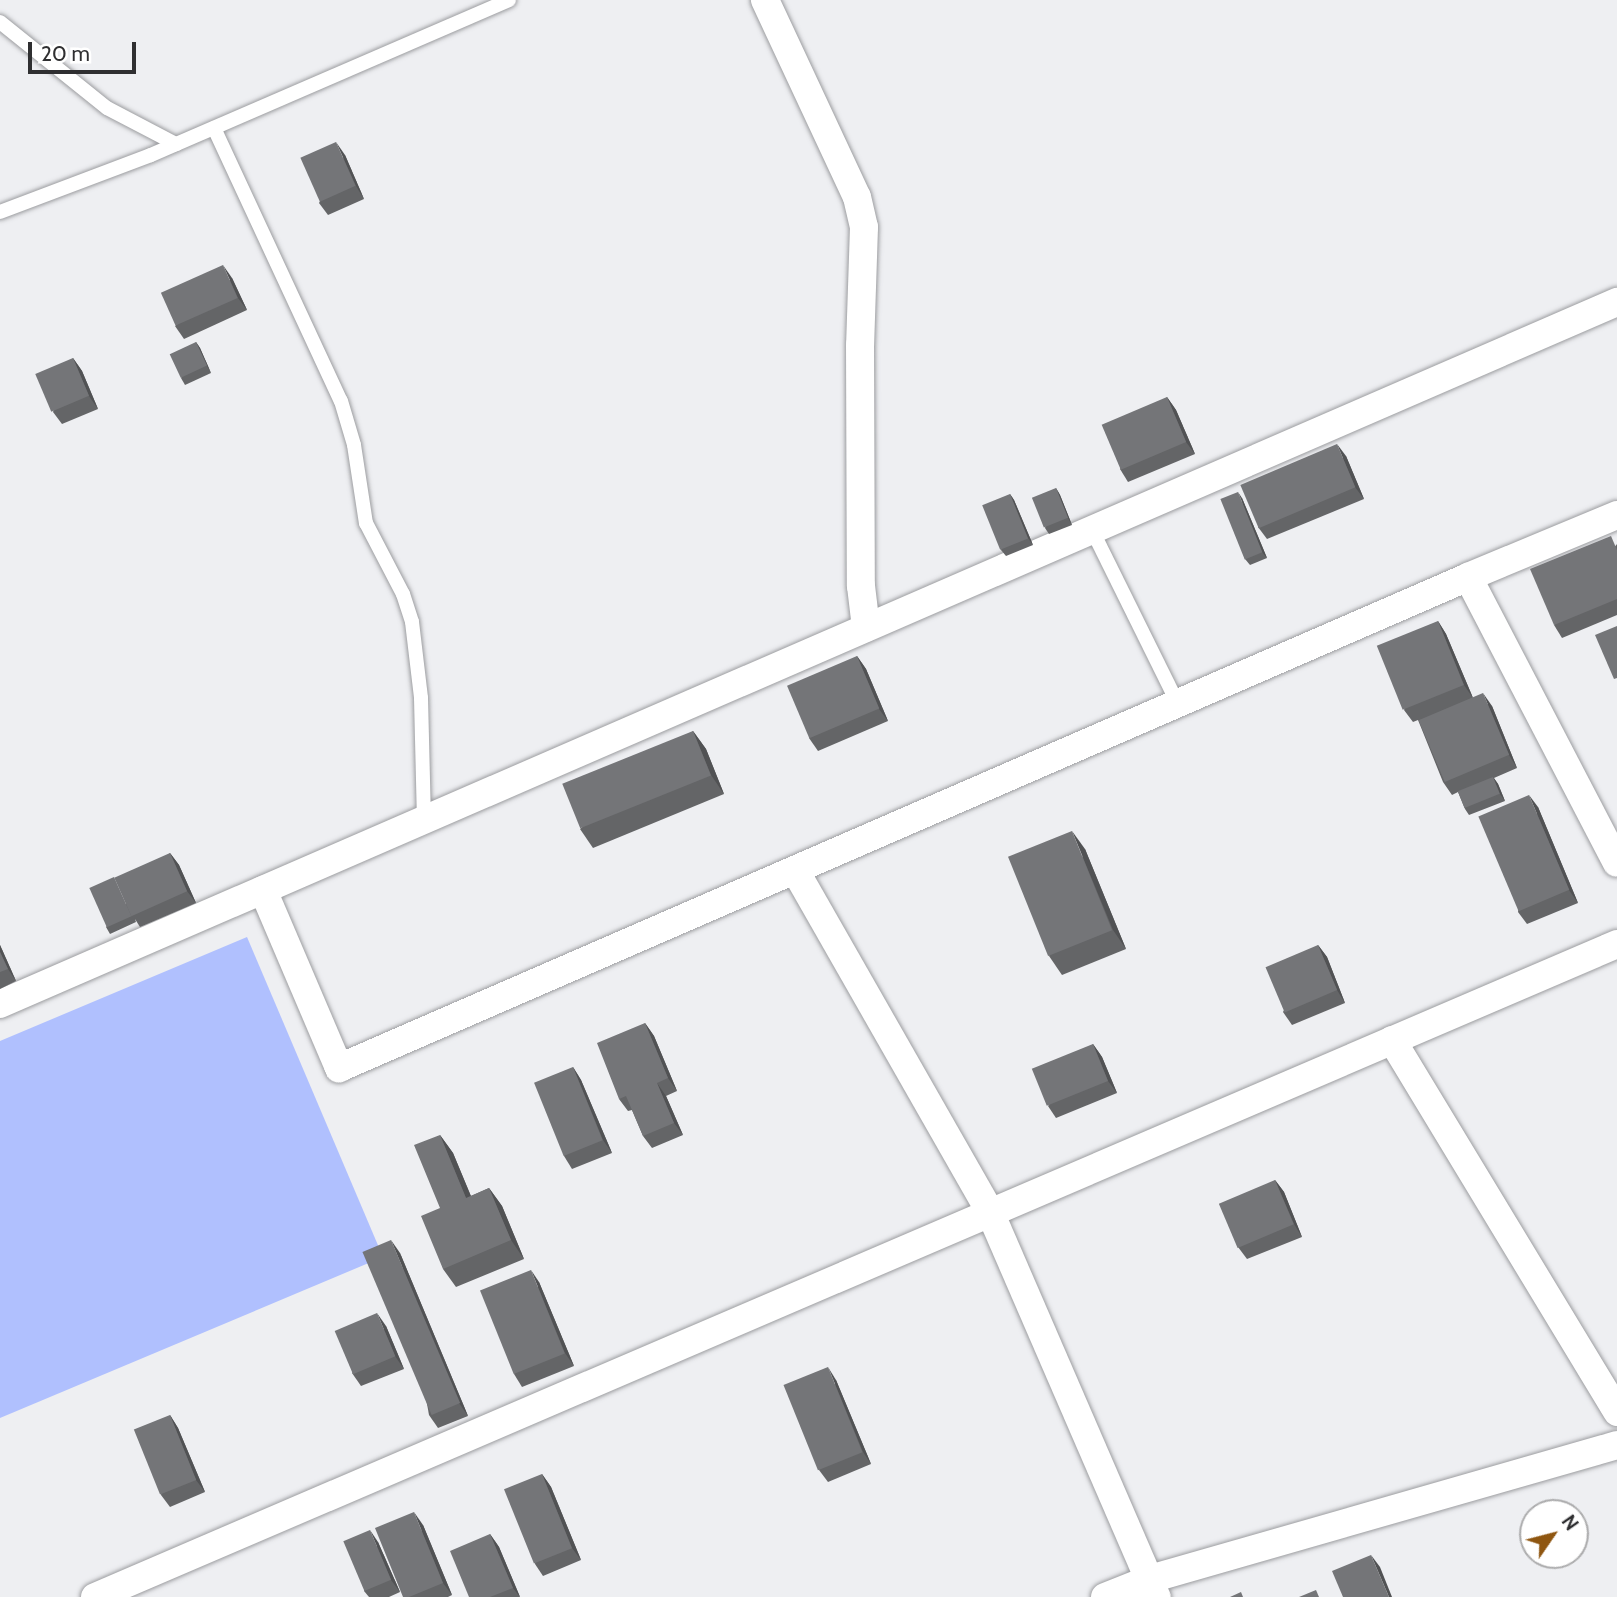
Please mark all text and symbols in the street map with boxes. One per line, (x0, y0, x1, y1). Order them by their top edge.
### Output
scale bar (32, 28, 140, 72)
text: 20 m (41, 41, 90, 66)
north arrow (1519, 1499, 1589, 1569)
text: N (1557, 1511, 1583, 1535)

